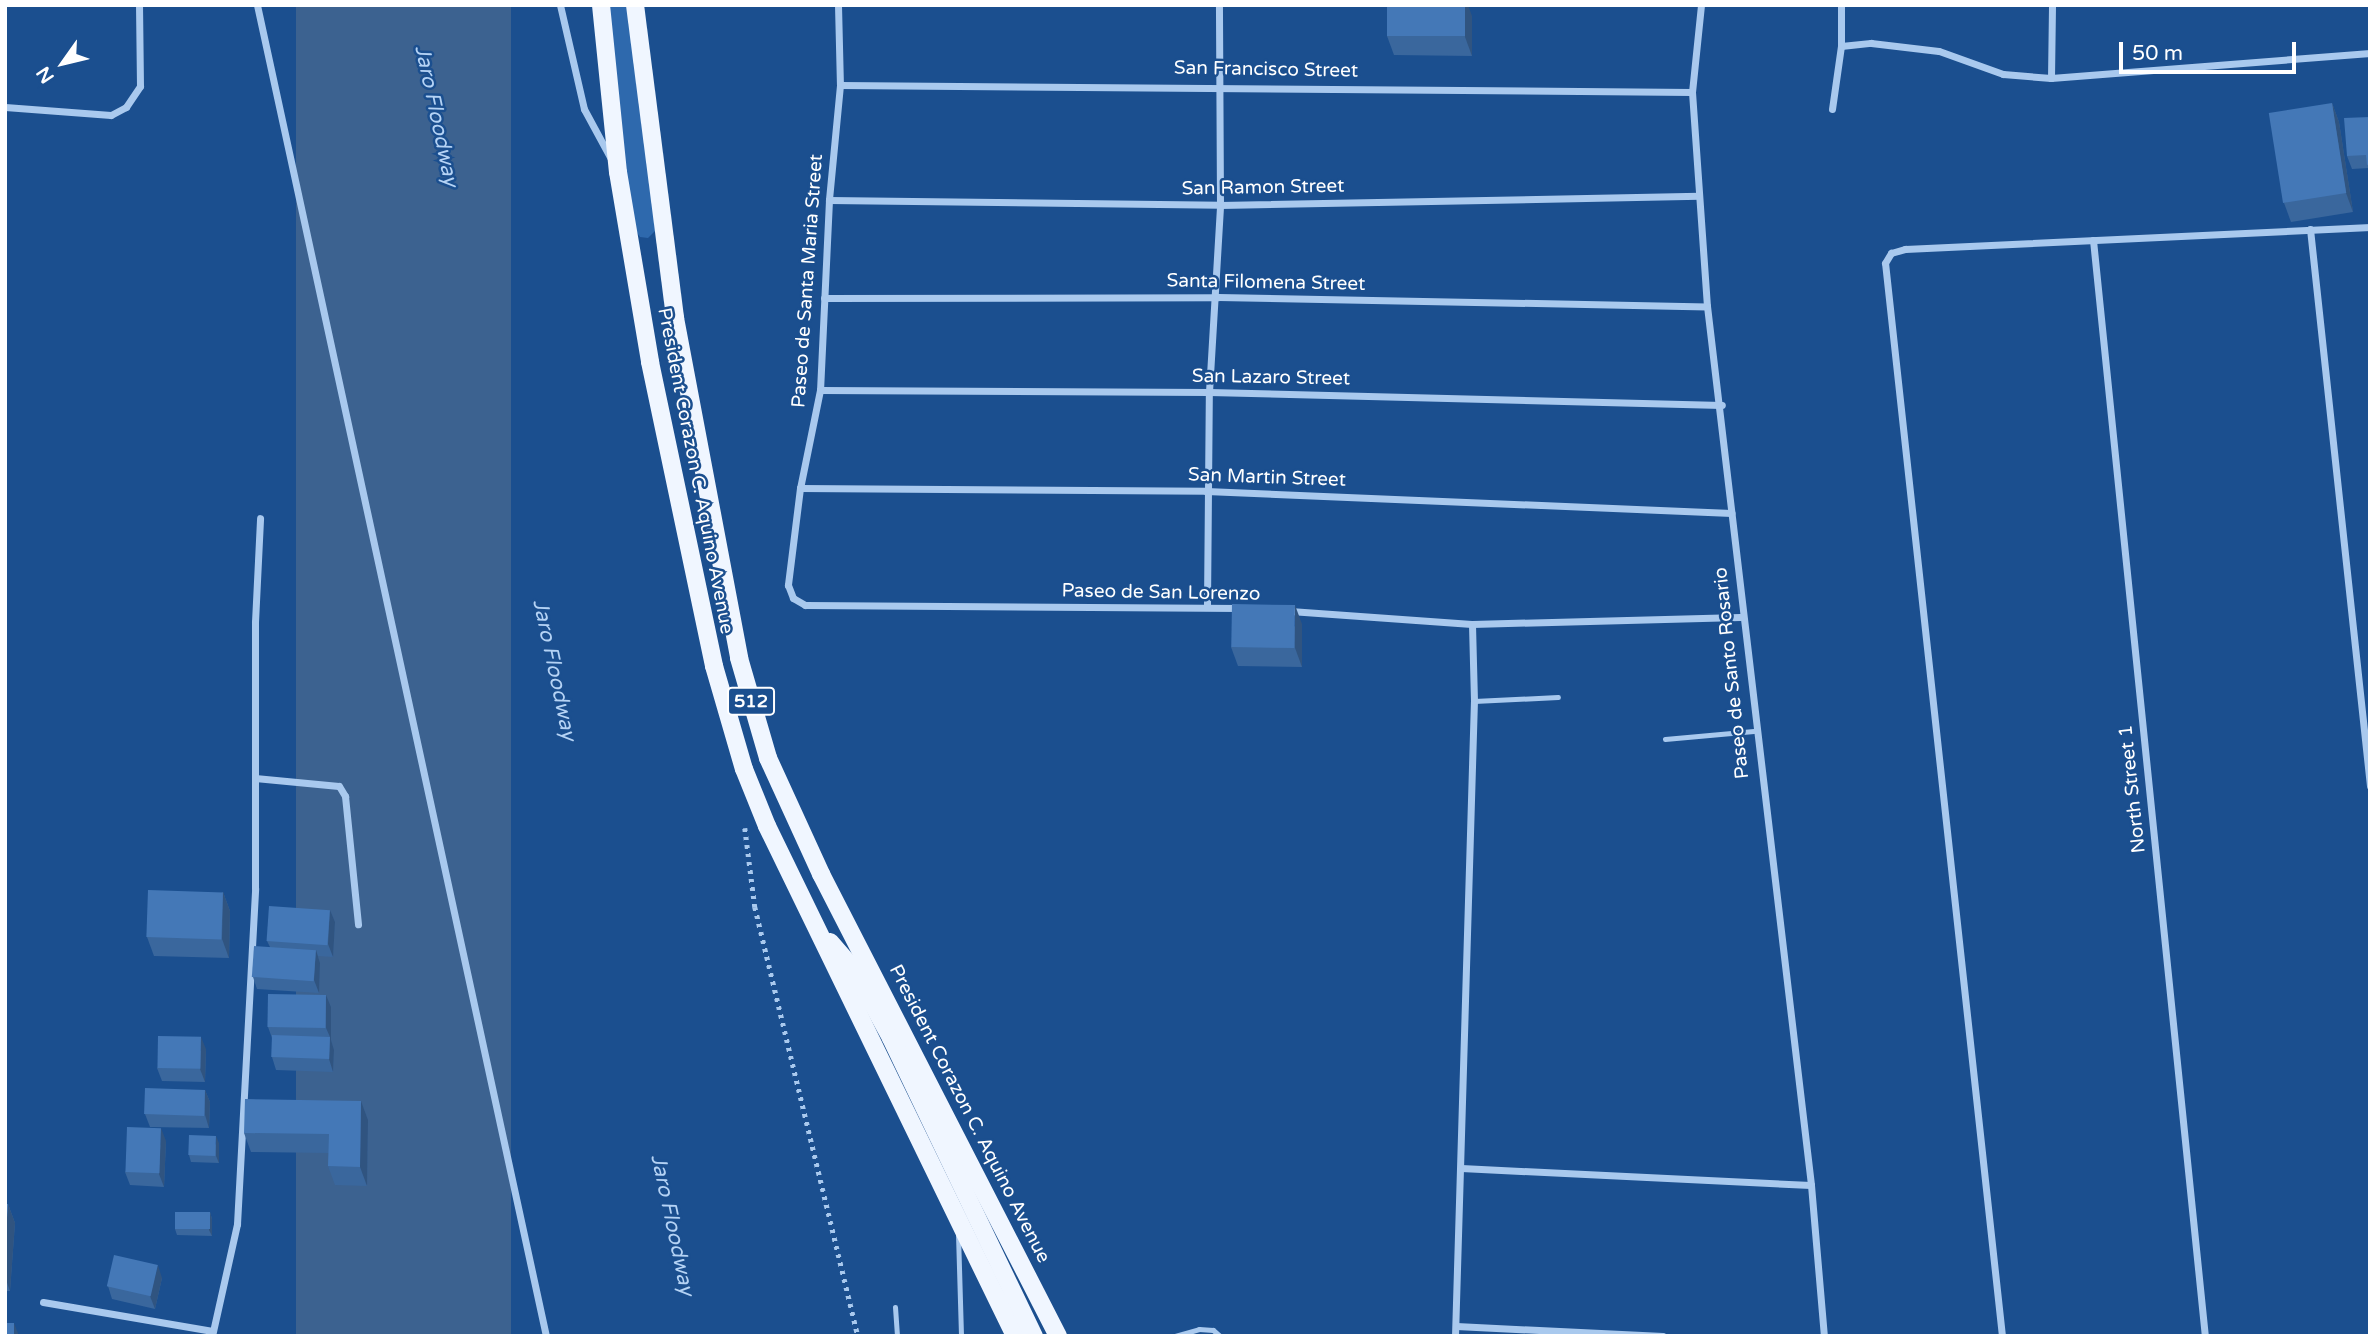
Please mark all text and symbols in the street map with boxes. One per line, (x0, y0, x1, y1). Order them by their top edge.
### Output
north arrow (28, 28, 98, 98)
scale bar (2123, 28, 2300, 72)
text: 50 m (2132, 41, 2183, 66)
water label: Jaro Floodway (409, 43, 463, 189)
street label: San Francisco Street (1174, 57, 1358, 83)
text: N (32, 62, 59, 87)
street label: Paseo de Santa Maria Street (788, 153, 828, 409)
street label: San Ramon Street (1181, 175, 1345, 201)
street label: Santa Filomena Street (1166, 270, 1366, 296)
street label: President Corazon C. Aquino Avenue (652, 306, 738, 636)
street label: San Lazaro Street (1192, 365, 1350, 391)
street label: San Martin Street (1188, 464, 1346, 492)
street label: Paseo de Santo Rosario (1710, 566, 1754, 780)
street label: Paseo de San Lorenzo (1061, 580, 1261, 606)
water label: Jaro Floodway (527, 597, 581, 743)
road number: 512 (726, 686, 776, 716)
street label: North Street 1 (2115, 724, 2151, 854)
street label: President Corazon C. Aquino Avenue (884, 961, 1054, 1267)
water label: Jaro Floodway (645, 1152, 699, 1298)

